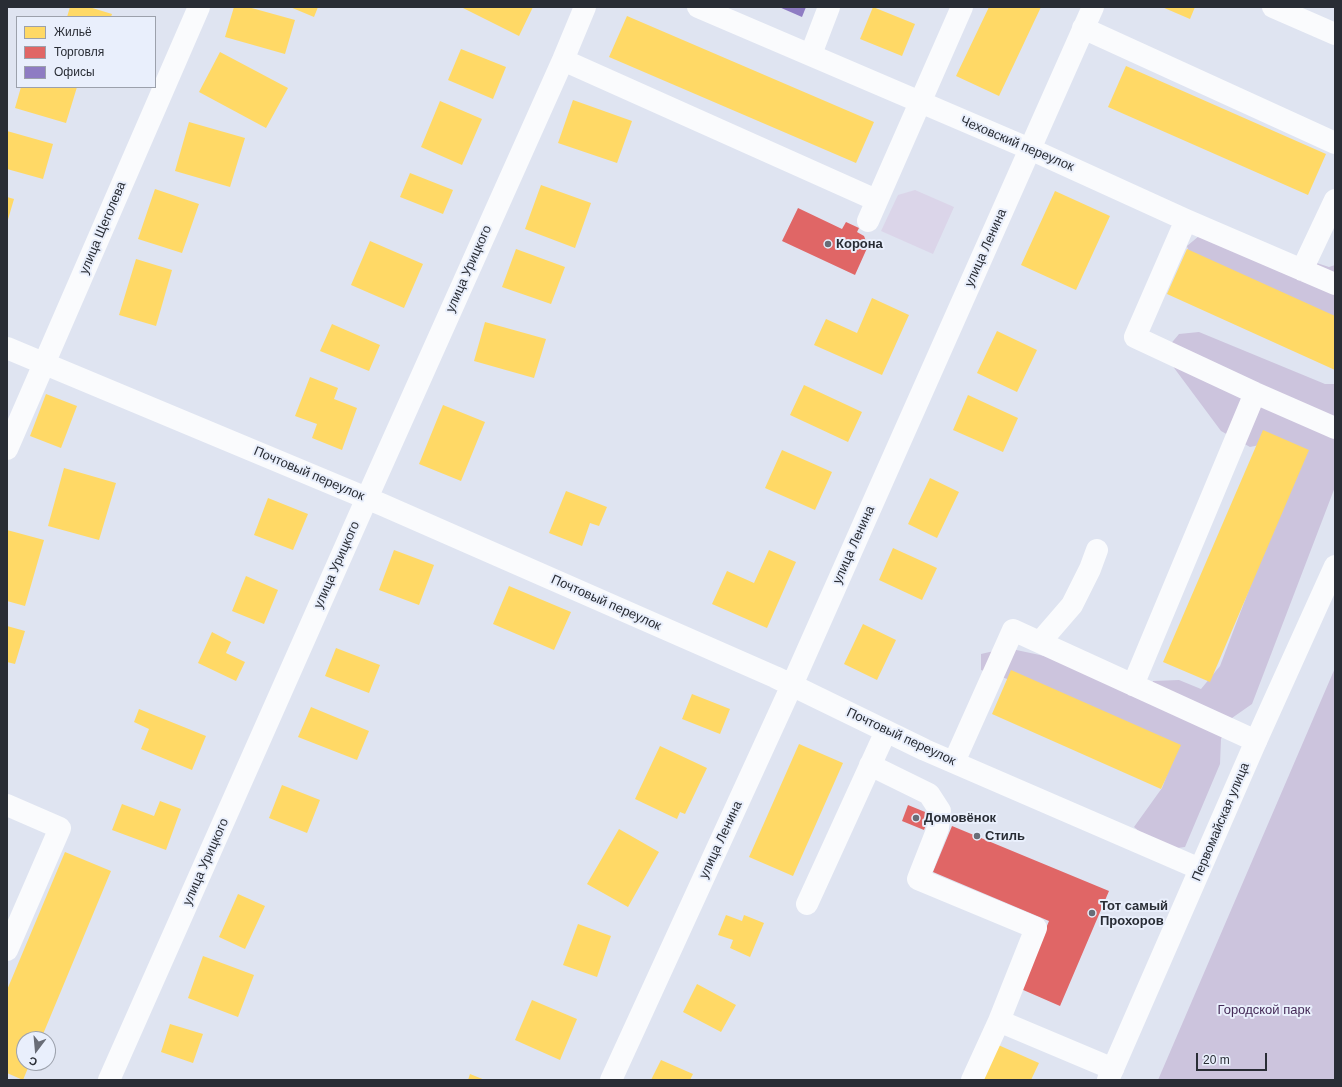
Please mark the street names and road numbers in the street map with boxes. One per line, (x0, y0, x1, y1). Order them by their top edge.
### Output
street label: Чеховский переулок (958, 113, 1076, 175)
street label: улица Щеголева (76, 179, 130, 277)
street label: улица Ленина (962, 206, 1010, 290)
street label: улица Урицкого (443, 223, 495, 315)
street label: Почтовый переулок (251, 444, 367, 504)
street label: улица Ленина (830, 503, 878, 587)
street label: улица Урицкого (311, 519, 363, 611)
street label: Почтовый переулок (549, 572, 663, 634)
street label: Почтовый переулок (844, 705, 958, 769)
street label: Первомайская улица (1189, 760, 1253, 884)
street label: улица Ленина (696, 799, 746, 881)
street label: улица Урицкого (180, 816, 232, 908)

